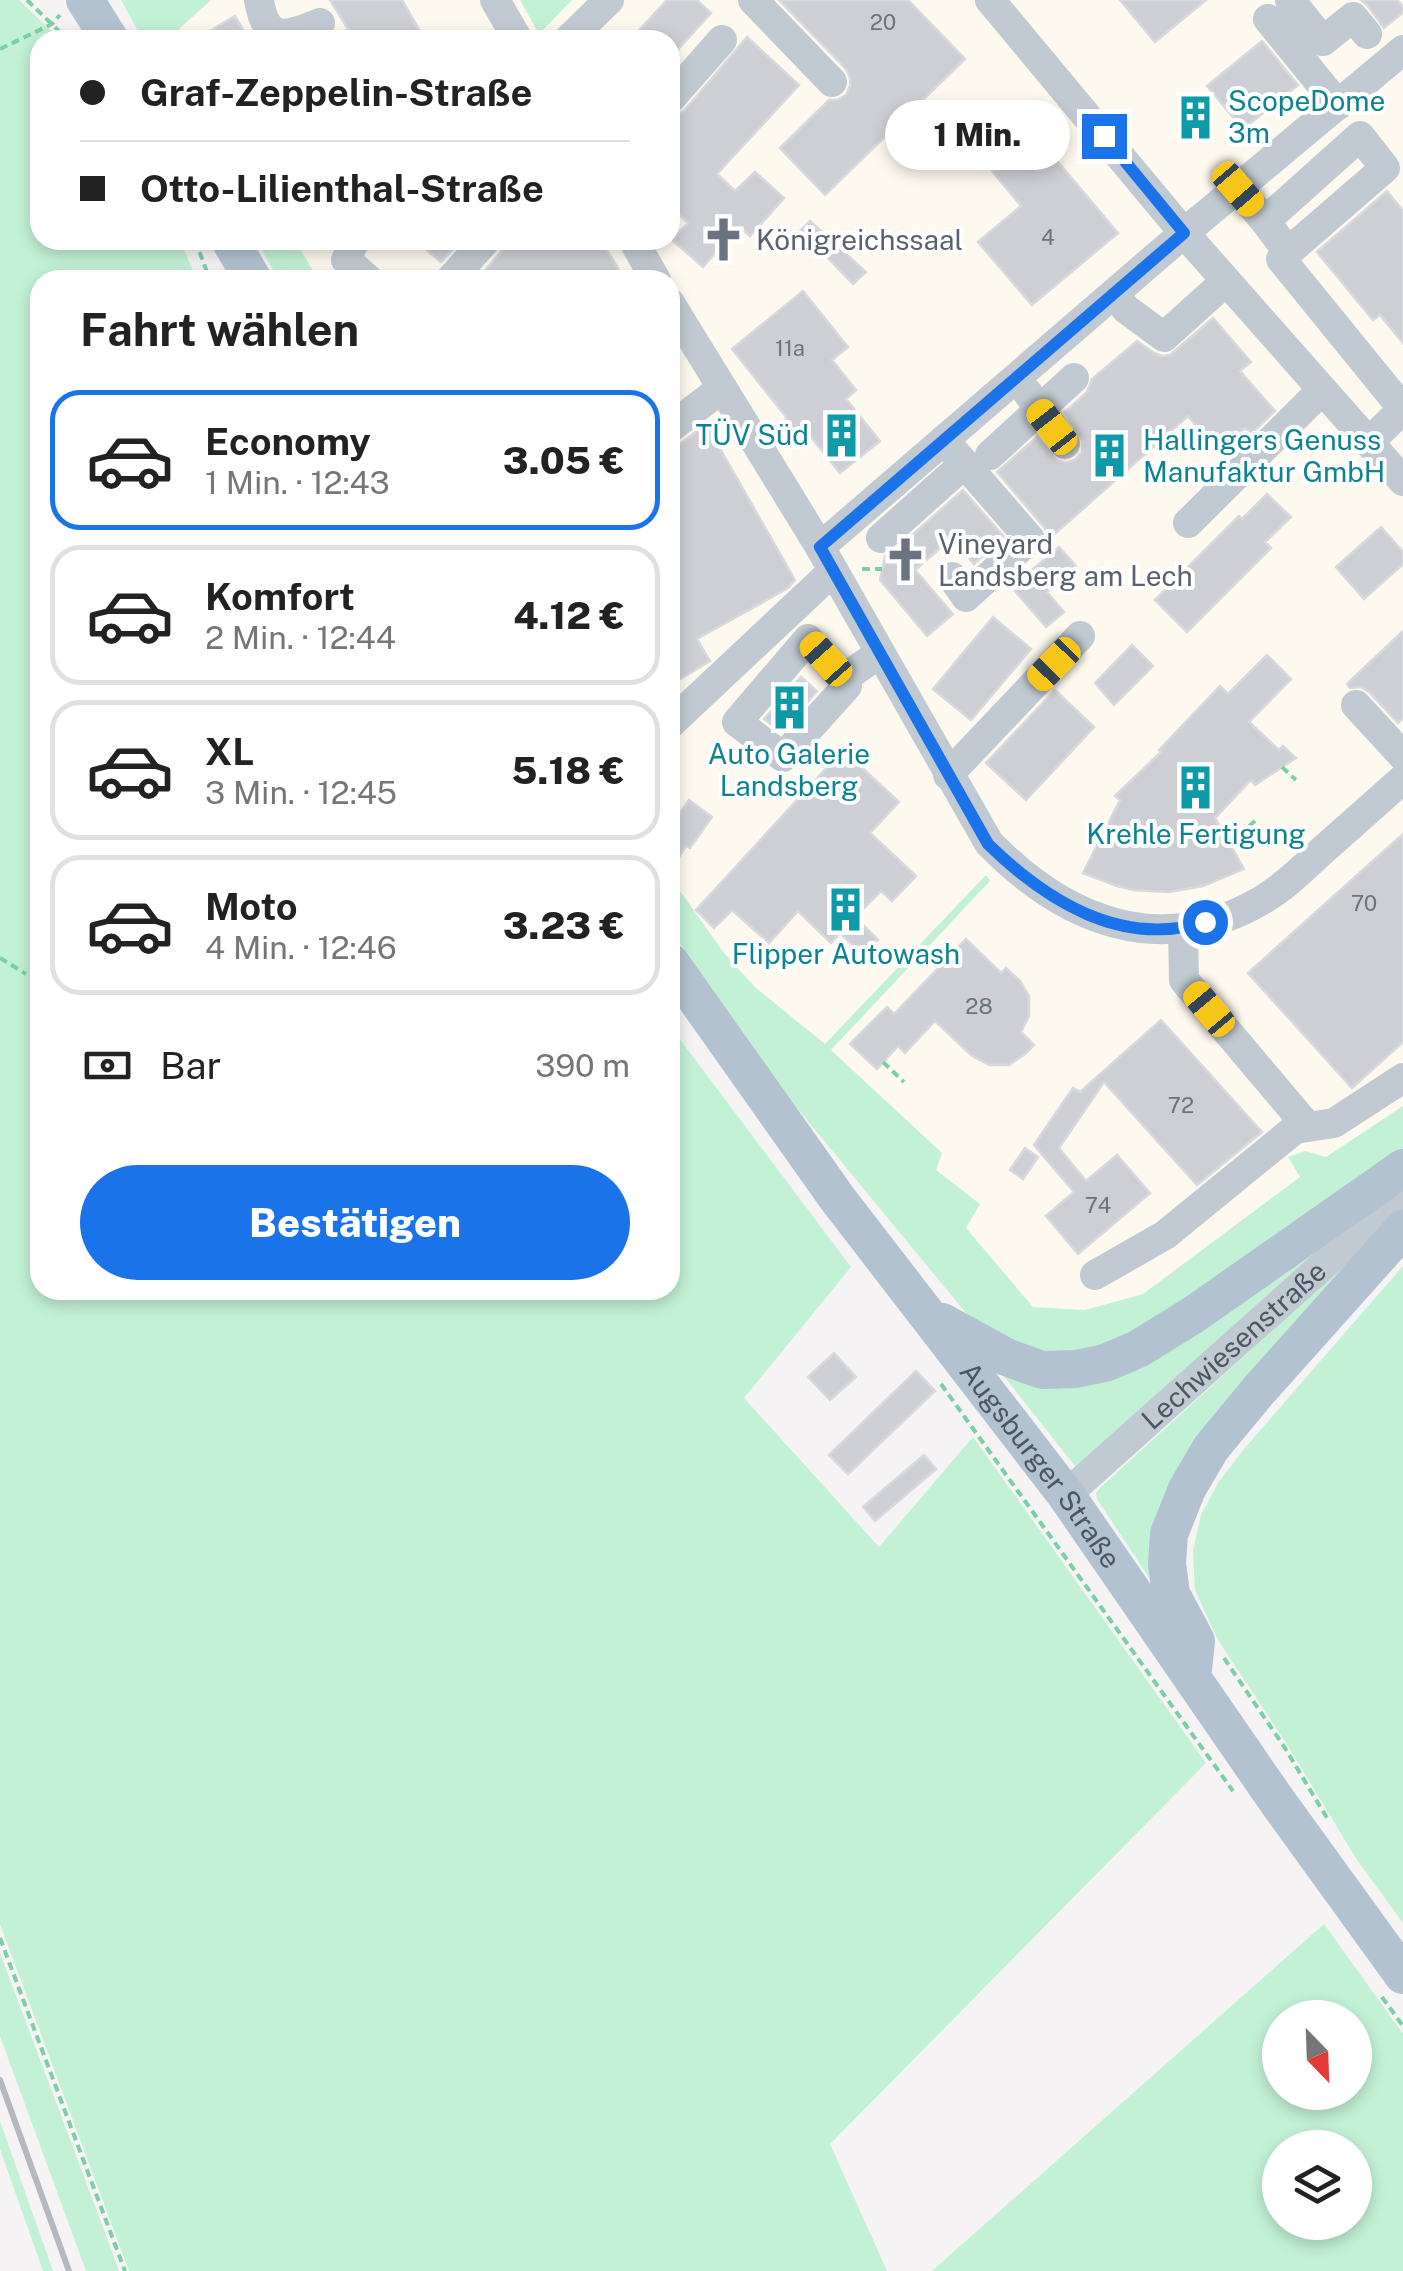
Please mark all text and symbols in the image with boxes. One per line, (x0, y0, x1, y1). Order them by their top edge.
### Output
house number: 20 (870, 9, 896, 35)
text: Graf-Zeppelin-Straße (140, 70, 532, 115)
place label: ScopeDome 3m (1228, 84, 1385, 149)
building icon: ScopeDome 3m (1171, 93, 1219, 141)
callout: 1 Min. (884, 101, 1069, 171)
route end (1082, 114, 1127, 159)
text: 1 Min. (933, 116, 1022, 153)
car (1207, 157, 1269, 221)
text: Otto-Lilienthal-Straße (140, 166, 544, 211)
church icon: Königreichssaal (699, 216, 747, 264)
place label: Königreichssaal (756, 223, 963, 256)
house number: 4 (1041, 224, 1055, 250)
text: Fahrt wählen (80, 303, 359, 356)
house number: 11a (775, 335, 805, 361)
car (1022, 394, 1082, 460)
building icon: TÜV Süd (818, 411, 866, 459)
icon: car (85, 415, 175, 505)
place label: TÜV Süd (695, 418, 809, 451)
text: Economy (205, 419, 371, 464)
place label: Hallingers Genuss Manufaktur GmbH (1143, 423, 1385, 488)
building icon: Hallingers Genuss Manufaktur GmbH (1086, 432, 1134, 480)
text: 3.05 € (503, 438, 625, 483)
text: 1 Min. · 12:43 (205, 464, 390, 501)
place label: Vineyard Landsberg am Lech (938, 527, 1193, 592)
church icon: Vineyard Landsberg am Lech (881, 536, 929, 584)
icon: car (85, 570, 175, 660)
text: Komfort (205, 574, 355, 619)
text: 4.12 € (513, 593, 625, 638)
text: 2 Min. · 12:44 (205, 619, 396, 656)
car (795, 627, 857, 691)
car (1022, 632, 1086, 696)
building icon: Auto Galerie Landsberg (765, 684, 813, 732)
icon: car (85, 725, 175, 815)
text: XL (205, 729, 254, 774)
place label: Auto Galerie Landsberg (708, 737, 870, 802)
text: 5.18 € (511, 748, 625, 793)
building icon: Krehle Fertigung (1172, 764, 1220, 812)
text: 3 Min. · 12:45 (205, 774, 397, 811)
place label: Krehle Fertigung (1086, 817, 1306, 850)
icon: car (85, 880, 175, 970)
text: Moto (205, 884, 298, 929)
building icon: Flipper Autowash (822, 885, 870, 933)
house number: 70 (1351, 890, 1377, 916)
route start (1183, 900, 1228, 945)
text: 3.23 € (503, 903, 625, 948)
text: 4 Min. · 12:46 (205, 929, 397, 966)
place label: Flipper Autowash (732, 937, 960, 970)
car (1178, 976, 1240, 1042)
house number: 28 (965, 993, 993, 1019)
icon: cash (80, 1038, 135, 1093)
text: Bar (160, 1043, 221, 1088)
text: 390 m (535, 1047, 630, 1084)
house number: 72 (1168, 1092, 1194, 1118)
button: Bestätigen (80, 1165, 630, 1280)
house number: 74 (1085, 1192, 1111, 1218)
street label: Lechwiesenstraße (1134, 1254, 1332, 1436)
street label: Augsburger Straße (954, 1355, 1128, 1574)
north arrow (1262, 2000, 1372, 2110)
map controls (1262, 2000, 1372, 2240)
button: layers (1262, 2130, 1372, 2240)

